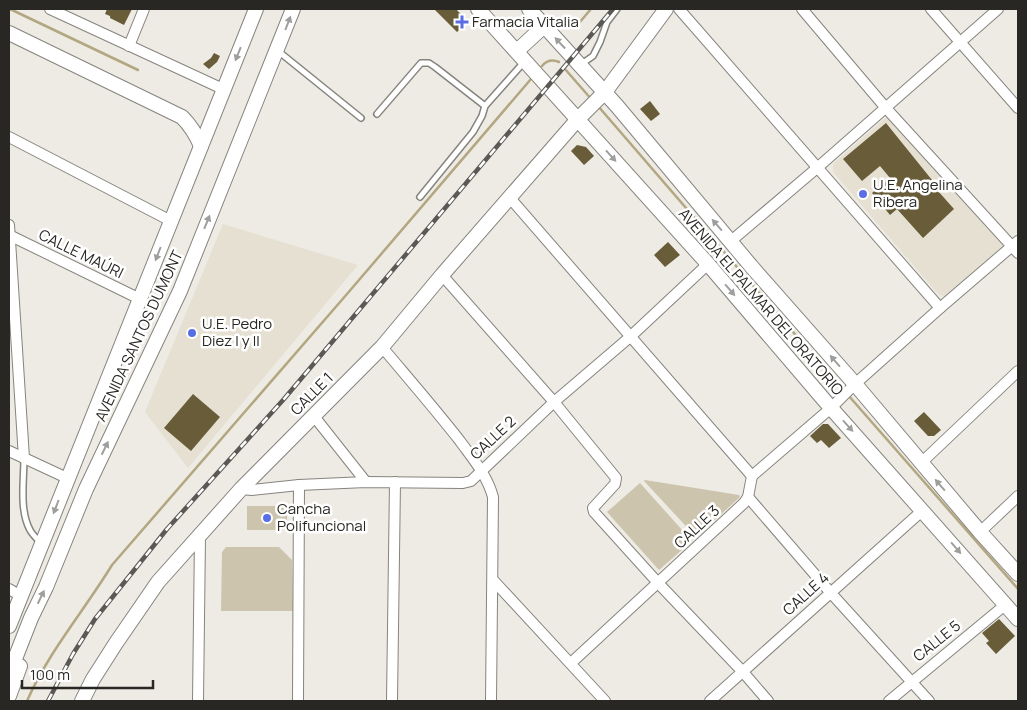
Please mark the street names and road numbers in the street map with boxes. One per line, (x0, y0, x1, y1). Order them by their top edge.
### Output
street label: AVENIDA EL PALMAR DEL ORATORIO (674, 204, 849, 400)
street label: CALLE MAÚRI (35, 224, 127, 283)
street label: AVENIDA SANTOS DUMONT (90, 247, 187, 425)
street label: CALLE 1 (286, 368, 338, 420)
street label: CALLE 2 (465, 411, 520, 464)
street label: CALLE 3 (669, 500, 724, 553)
street label: CALLE 4 (778, 567, 833, 620)
street label: CALLE 5 (909, 615, 965, 666)

